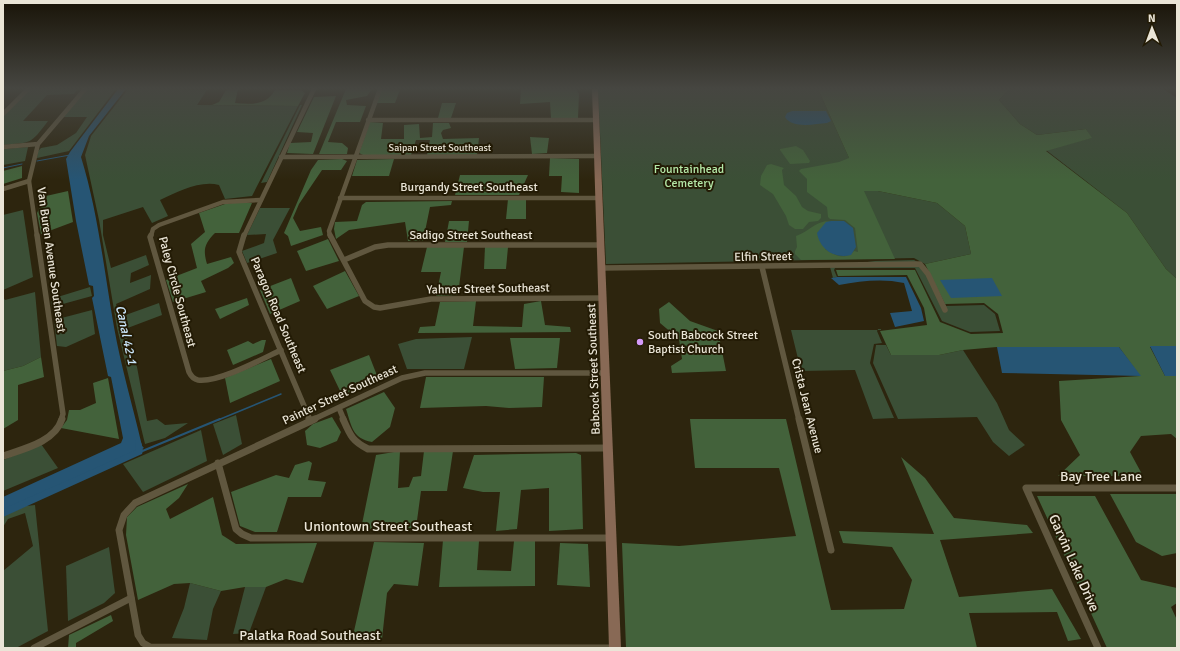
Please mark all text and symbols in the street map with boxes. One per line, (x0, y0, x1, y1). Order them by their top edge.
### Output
north arrow (1132, 8, 1172, 48)
text: N (1148, 12, 1156, 25)
street label: Saipan Street Southeast (389, 142, 492, 154)
park label: Fountainhead Cemetery (654, 162, 724, 191)
street label: Burgandy Street Southeast (400, 180, 538, 195)
street label: Van Buren Avenue Southeast (33, 186, 69, 334)
street label: Sadigo Street Southeast (409, 228, 533, 243)
street label: Paley Circle Southeast (155, 235, 199, 349)
street label: Elfin Street (734, 249, 792, 265)
street label: Paragon Road Southeast (247, 255, 309, 375)
street label: Yahner Street Southeast (426, 280, 550, 298)
street label: Babcock Street Southeast (584, 303, 604, 435)
water label: Canal 42-1 (112, 304, 140, 366)
place label: South Babcock Street Baptist Church (648, 328, 758, 357)
marker: South Babcock Street Baptist Church (635, 337, 645, 347)
street label: Crista Jean Avenue (788, 357, 826, 455)
street label: Painter Street Southeast (280, 362, 400, 428)
street label: Bay Tree Lane (1060, 468, 1142, 485)
street label: Garvin Lake Drive (1045, 512, 1103, 614)
street label: Uniontown Street Southeast (304, 518, 472, 535)
street label: Palatka Road Southeast (239, 627, 381, 644)

